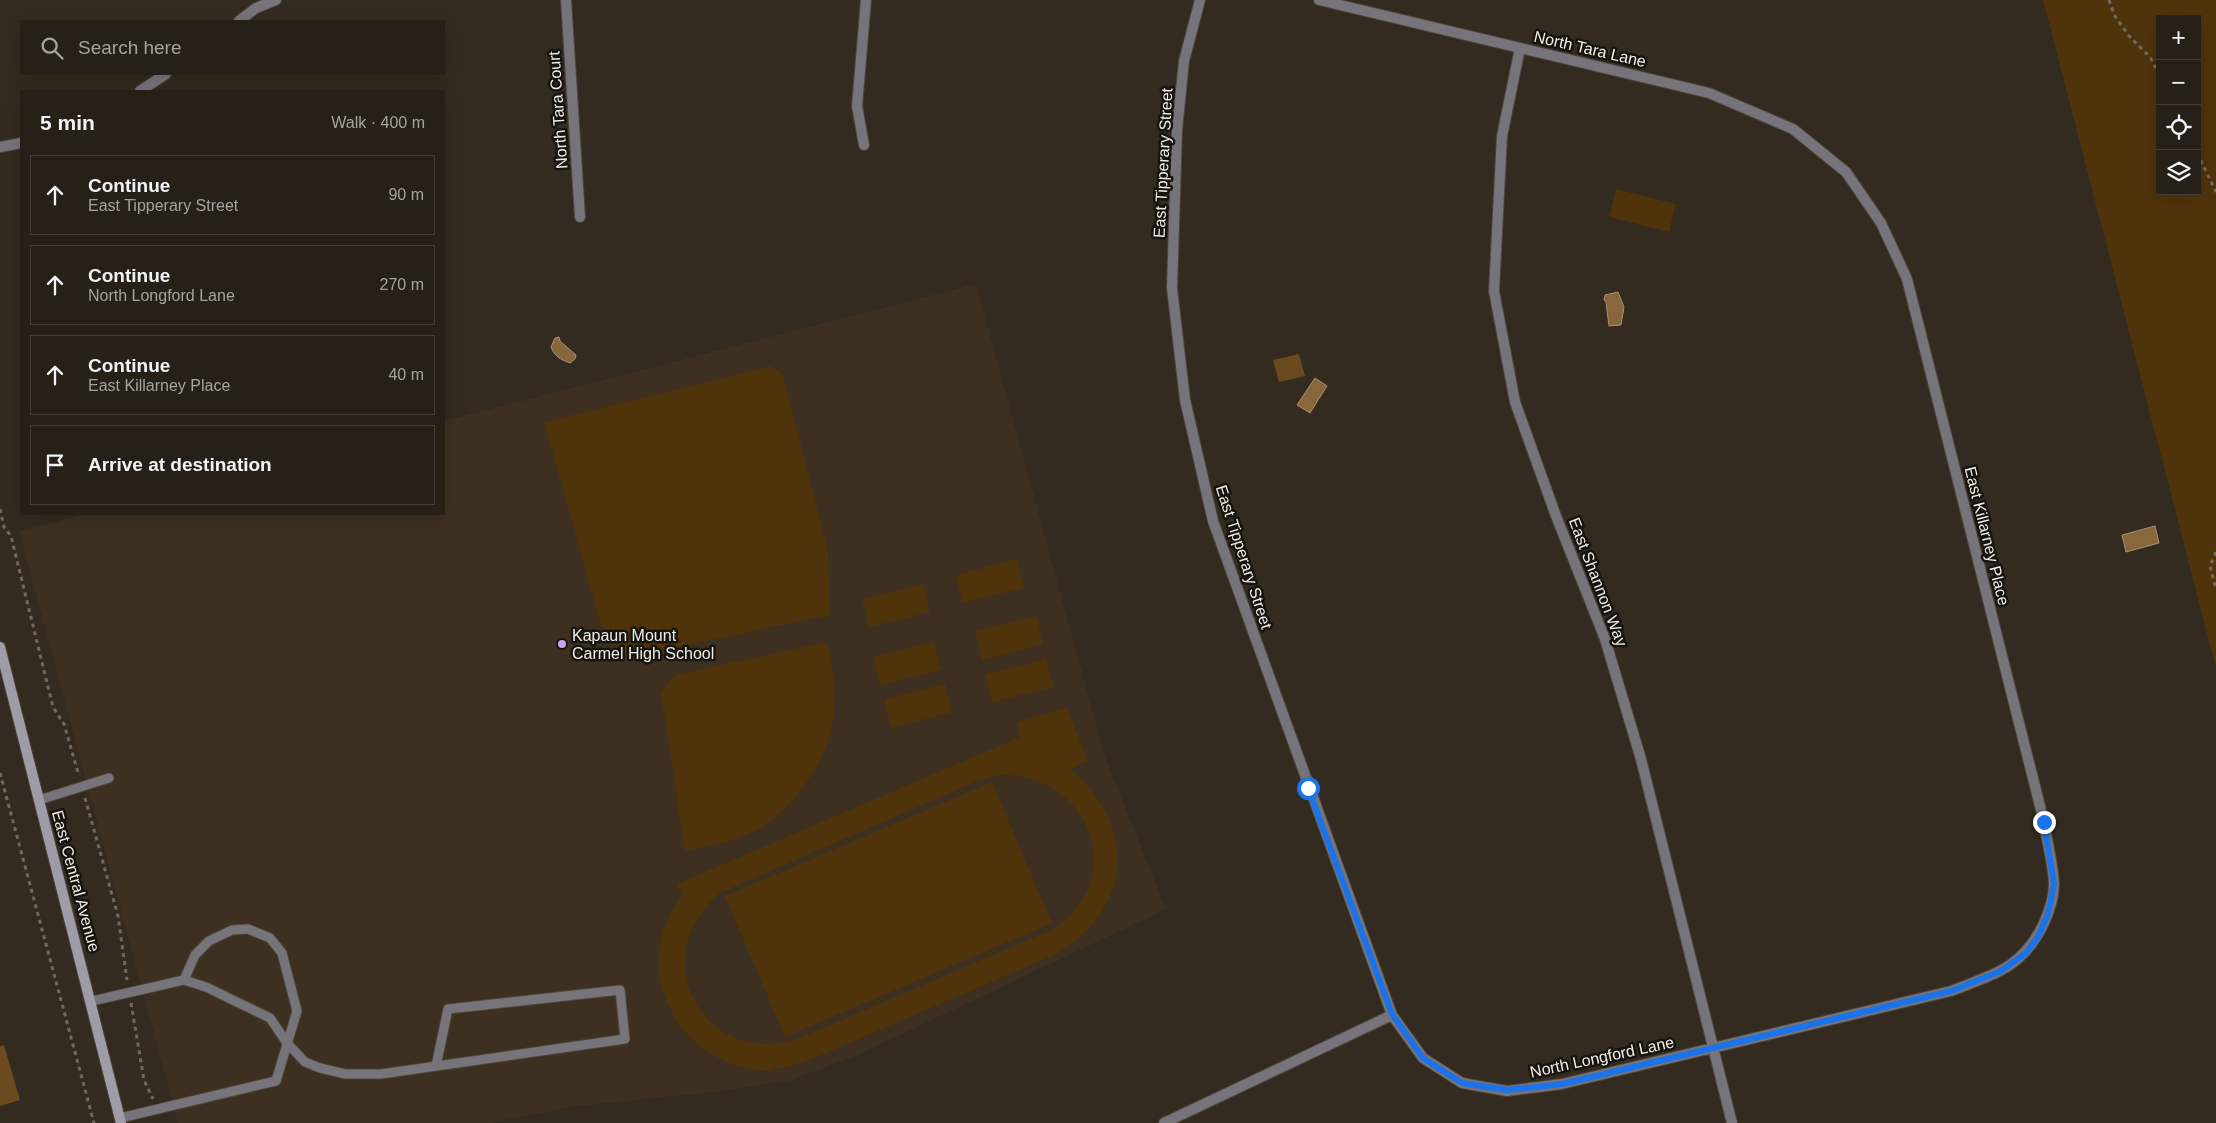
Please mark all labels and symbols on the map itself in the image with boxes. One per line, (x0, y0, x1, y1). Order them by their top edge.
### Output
street label: North Tara Lane (1532, 28, 1648, 70)
street label: North Tara Court (545, 50, 571, 169)
street label: East Tipperary Street (1151, 87, 1175, 238)
street label: East Killarney Place (1962, 465, 2012, 607)
street label: East Tipperary Street (1213, 483, 1275, 632)
street label: East Shannon Way (1566, 515, 1630, 649)
place label: Kapaun Mount Carmel High School (572, 627, 714, 662)
marker: Kapaun Mount Carmel High School (556, 638, 568, 650)
route start (1297, 777, 1320, 800)
street label: East Central Avenue (49, 808, 103, 954)
route end (2033, 811, 2056, 834)
street label: North Longford Lane (1528, 1033, 1676, 1081)

